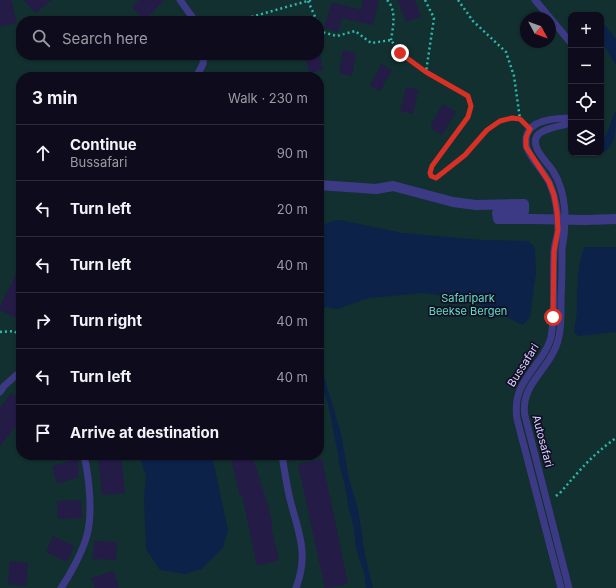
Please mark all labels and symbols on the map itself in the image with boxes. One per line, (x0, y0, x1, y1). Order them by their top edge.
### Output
north arrow (520, 12, 556, 48)
route end (391, 44, 409, 62)
park label: Safaripark Beekse Bergen (429, 291, 507, 318)
route start (544, 308, 562, 326)
street label: Bussafari (504, 341, 542, 389)
street label: Autosafari (529, 413, 557, 469)

